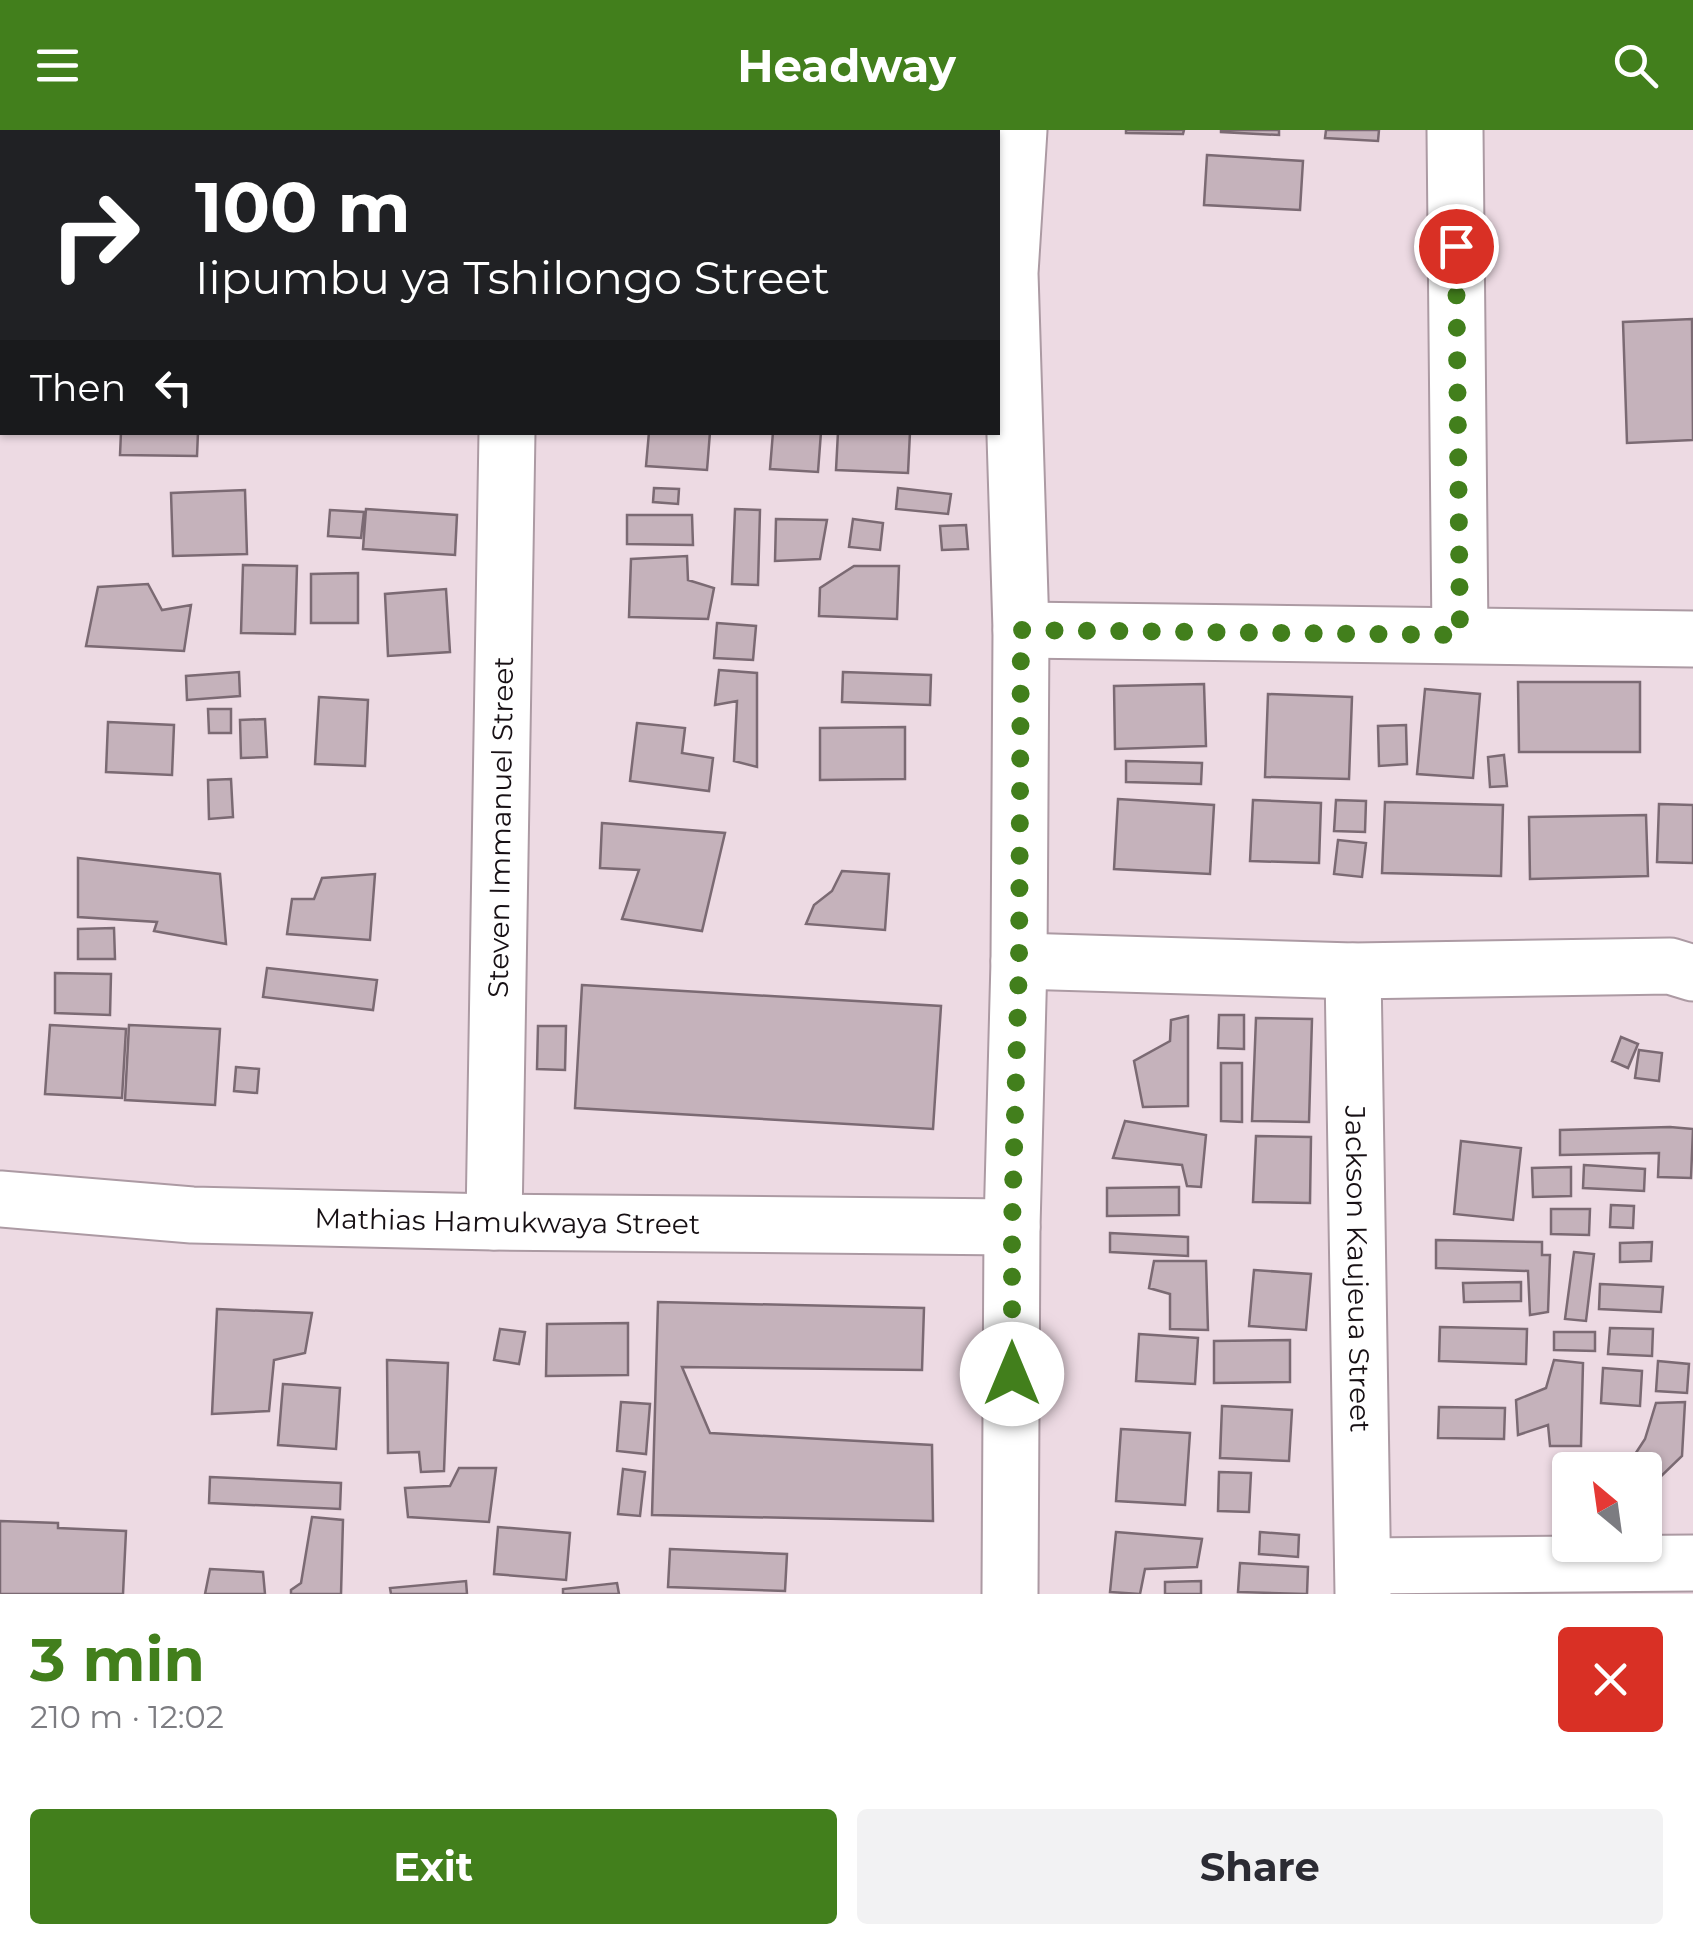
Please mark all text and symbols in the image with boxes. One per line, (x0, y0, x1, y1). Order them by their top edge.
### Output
icon: menu (30, 38, 85, 93)
text: Headway (737, 38, 956, 93)
icon: search (1608, 38, 1663, 93)
text: 100 m (195, 164, 411, 250)
icon: right (30, 170, 160, 300)
pin (1414, 204, 1499, 289)
icon: arrive (1429, 219, 1484, 274)
text: Iipumbu ya Tshilongo Street (195, 250, 830, 305)
icon: left (146, 360, 201, 415)
text: Then (30, 364, 126, 411)
street label: Steven Immanuel Street (481, 656, 520, 998)
street label: Jackson Kaujeua Street (1338, 1104, 1377, 1433)
street label: Mathias Hamukwaya Street (314, 1201, 700, 1241)
position arrow (960, 1322, 1064, 1426)
north arrow (1552, 1452, 1662, 1562)
map controls (1552, 1452, 1662, 1562)
text: 3 min (30, 1623, 205, 1696)
button: close (1558, 1627, 1663, 1732)
text: 210 m · 12:02 (30, 1697, 224, 1736)
button: Exit (30, 1809, 837, 1924)
button: Share (857, 1809, 1663, 1924)

